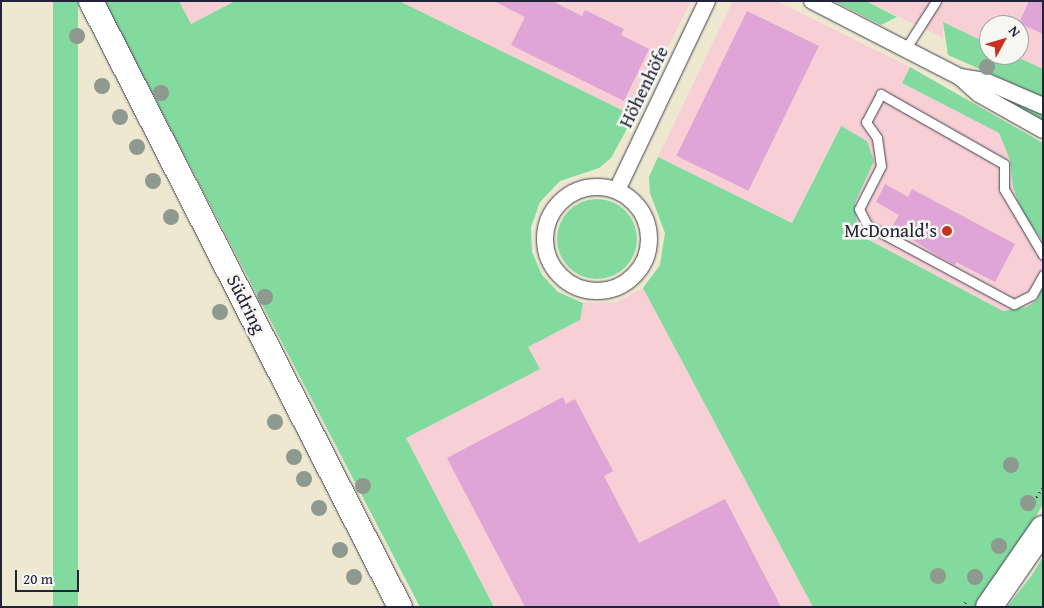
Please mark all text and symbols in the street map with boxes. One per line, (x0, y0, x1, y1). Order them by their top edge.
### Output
north arrow (979, 15, 1029, 65)
text: N (1004, 21, 1026, 41)
street label: Höhenhöfe (614, 42, 674, 132)
place label: McDonald's (844, 220, 937, 242)
marker: McDonald's (941, 225, 953, 237)
street label: Südring (222, 271, 270, 337)
scale bar (18, 560, 81, 592)
text: 20 m (23, 568, 53, 589)

